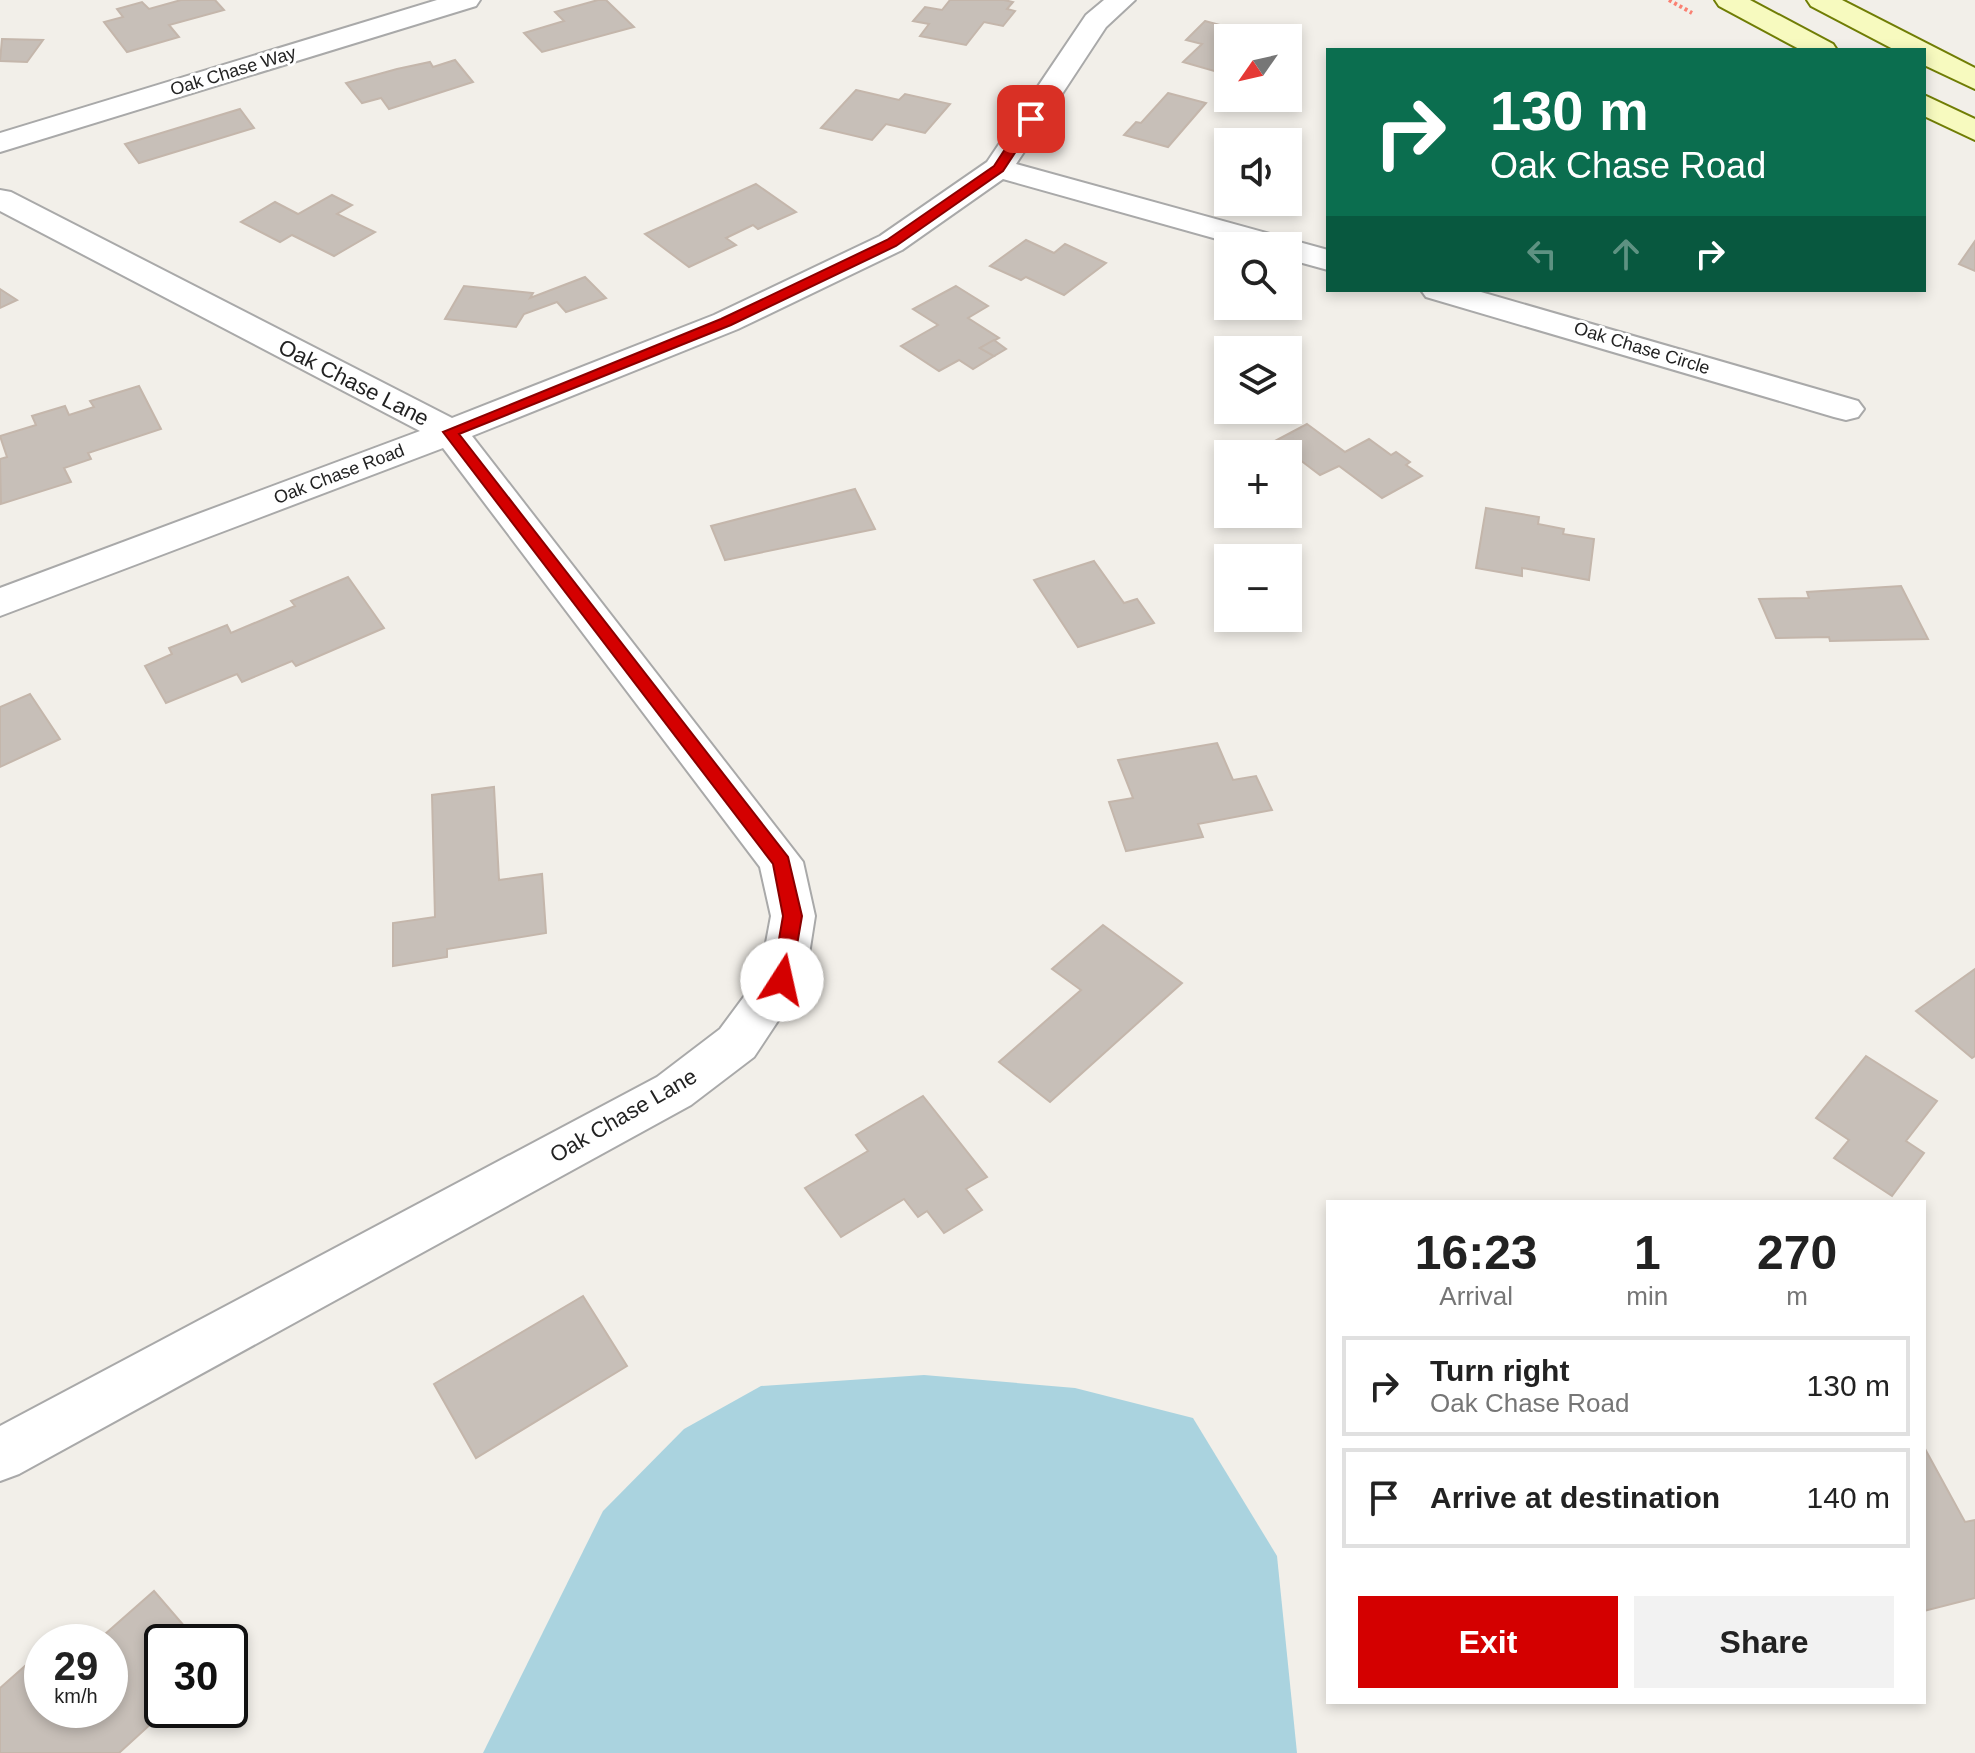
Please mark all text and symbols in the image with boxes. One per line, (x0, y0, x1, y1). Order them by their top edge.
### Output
north arrow (1214, 24, 1302, 112)
map controls (1214, 24, 1302, 632)
street label: Oak Chase Way (168, 42, 298, 100)
text: 130 m (1490, 79, 1649, 142)
icon: right (1358, 80, 1462, 184)
pin (997, 85, 1065, 153)
icon: arrive (1009, 97, 1053, 141)
button: sound (1214, 128, 1302, 216)
text: Oak Chase Road (1490, 145, 1766, 186)
button: search (1214, 232, 1302, 320)
icon: left (1520, 232, 1564, 276)
icon: ahead (1604, 232, 1648, 276)
icon: right (1688, 232, 1732, 276)
street label: Oak Chase Circle (1572, 318, 1712, 378)
street label: Oak Chase Lane (275, 334, 433, 431)
button: layers (1214, 336, 1302, 424)
street label: Oak Chase Road (271, 440, 407, 508)
button: + (1214, 440, 1302, 528)
button: − (1214, 544, 1302, 632)
position arrow (740, 938, 824, 1022)
street label: Oak Chase Lane (546, 1063, 701, 1168)
text: 16:23 (1415, 1226, 1538, 1279)
text: 1 (1634, 1226, 1661, 1279)
text: 270 (1757, 1226, 1837, 1279)
text: Arrival (1439, 1281, 1513, 1311)
text: min (1626, 1281, 1668, 1311)
text: m (1786, 1281, 1808, 1311)
text: Turn right (1430, 1354, 1569, 1387)
icon: right (1362, 1364, 1406, 1408)
text: 130 m (1807, 1369, 1890, 1402)
text: Oak Chase Road (1430, 1388, 1629, 1418)
icon: arrive (1362, 1476, 1406, 1520)
text: Arrive at destination (1430, 1481, 1720, 1514)
text: 140 m (1807, 1481, 1890, 1514)
button: Exit (1358, 1596, 1618, 1688)
button: Share (1634, 1596, 1894, 1688)
speed limit sign: 30 (144, 1624, 248, 1728)
text: 29 (54, 1644, 98, 1688)
text: km/h (54, 1685, 98, 1707)

